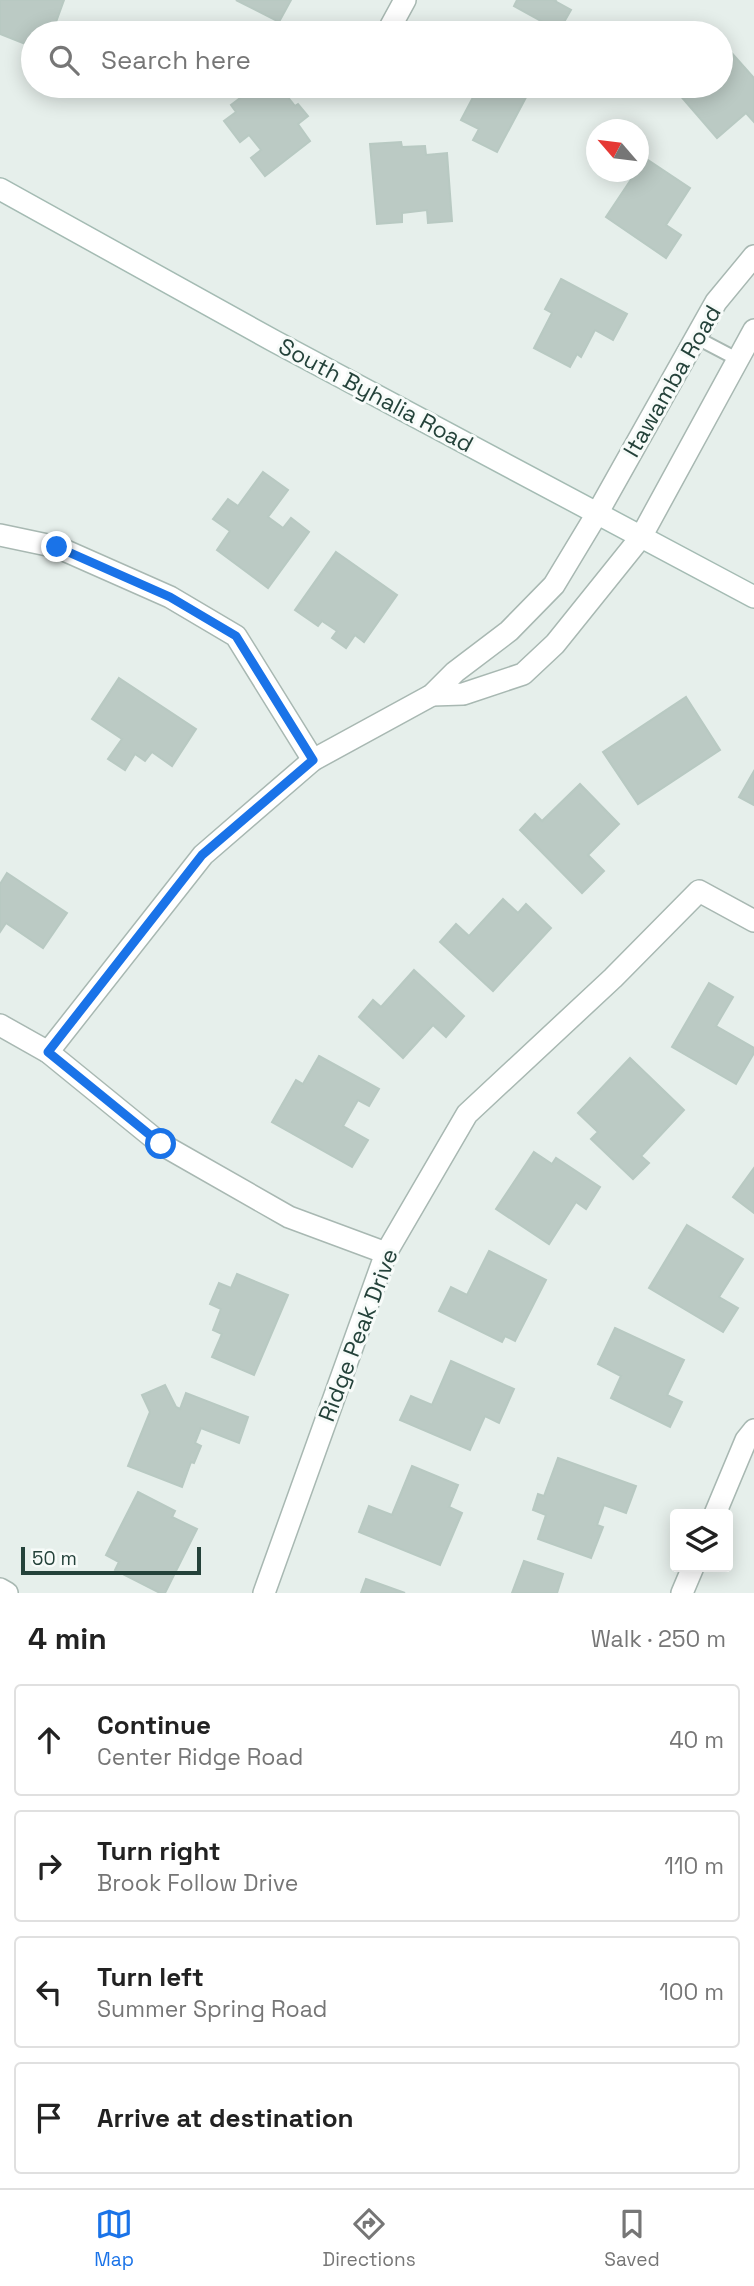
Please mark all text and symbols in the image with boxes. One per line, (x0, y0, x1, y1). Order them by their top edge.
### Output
search box (21, 21, 733, 98)
icon: search (45, 41, 83, 79)
text: Search here (101, 43, 251, 77)
north arrow (586, 119, 649, 182)
street label: Itawamba Road (616, 300, 728, 462)
street label: South Byhalia Road (273, 331, 479, 459)
route end (41, 531, 72, 562)
route start (145, 1128, 176, 1159)
street label: Ridge Peak Drive (311, 1244, 405, 1426)
map controls (670, 1509, 733, 1572)
button: layers (670, 1509, 733, 1572)
scale bar (21, 1544, 201, 1576)
text: 50 m (32, 1546, 77, 1571)
text: 4 min (28, 1619, 107, 1658)
text: Walk · 250 m (591, 1624, 726, 1654)
text: Continue (97, 1708, 211, 1742)
icon: ahead (30, 1721, 68, 1759)
text: 40 m (669, 1725, 724, 1755)
text: Center Ridge Road (97, 1742, 303, 1772)
text: Turn right (97, 1834, 221, 1868)
icon: right (30, 1847, 68, 1885)
text: 110 m (664, 1851, 724, 1881)
text: Brook Follow Drive (97, 1868, 298, 1898)
text: Turn left (97, 1960, 204, 1994)
icon: left (30, 1973, 68, 2011)
text: 100 m (659, 1977, 724, 2007)
text: Summer Spring Road (97, 1994, 327, 2024)
icon: arrive (30, 2099, 68, 2137)
text: Arrive at destination (97, 2101, 354, 2135)
tab: Map (94, 2205, 134, 2272)
tab: Directions (323, 2205, 416, 2272)
tab: Saved (604, 2205, 660, 2272)

